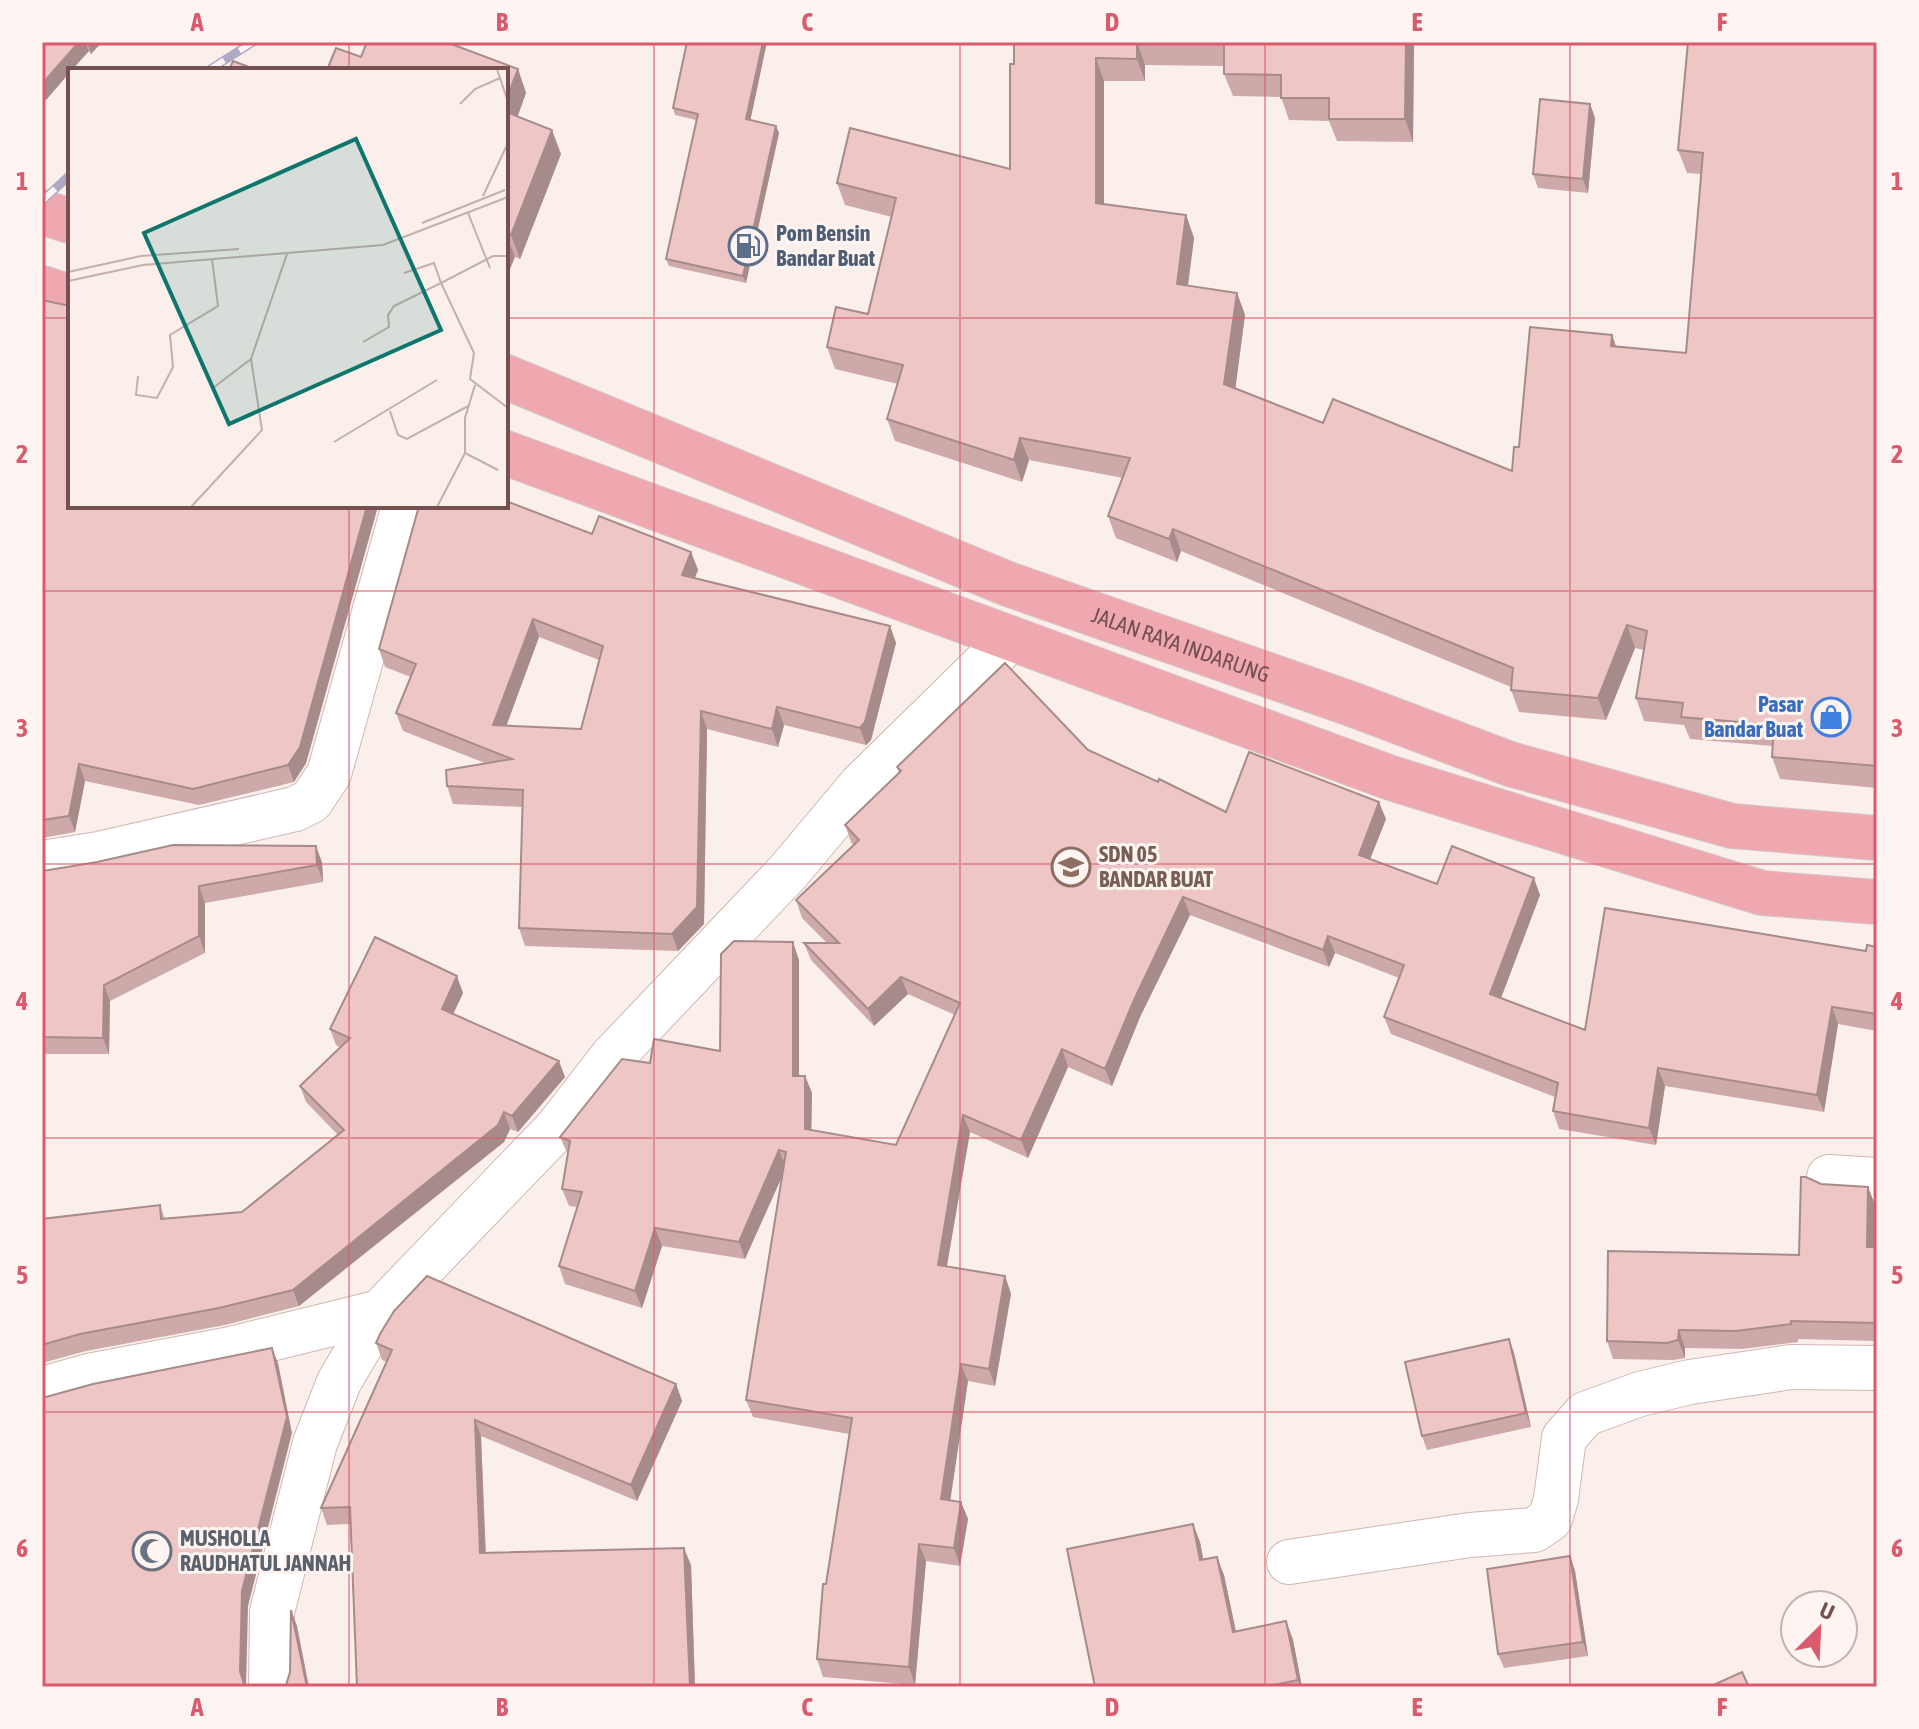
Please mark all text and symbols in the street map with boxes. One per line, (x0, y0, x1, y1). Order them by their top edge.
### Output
text: A (190, 7, 204, 37)
text: B (496, 7, 509, 37)
text: C (801, 7, 813, 37)
text: D (1105, 7, 1119, 37)
text: E (1411, 7, 1423, 37)
text: F (1717, 7, 1728, 37)
inset map (68, 68, 508, 508)
text: 1 (16, 166, 28, 196)
text: 1 (1891, 166, 1903, 196)
place label: Pom Bensin Bandar Buat (776, 220, 876, 271)
fuel station icon: Pom Bensin Bandar Buat (727, 225, 769, 267)
text: 2 (16, 439, 28, 469)
text: 2 (1891, 439, 1903, 469)
street label: JALAN RAYA INDARUNG (1088, 601, 1273, 687)
place label: Pasar Bandar Buat (1704, 691, 1804, 742)
shop icon: Pasar Bandar Buat (1810, 696, 1852, 738)
text: 3 (16, 713, 28, 743)
text: 3 (1891, 713, 1903, 743)
place label: SDN 05 BANDAR BUAT (1099, 841, 1214, 892)
school or university icon: SDN 05 BANDAR BUAT (1050, 846, 1092, 888)
text: 4 (15, 986, 28, 1016)
text: 4 (1890, 986, 1903, 1016)
text: 5 (16, 1260, 28, 1290)
text: 5 (1891, 1260, 1903, 1290)
place label: MUSHOLLA RAUDHATUL JANNAH (180, 1525, 351, 1576)
mosque icon: MUSHOLLA RAUDHATUL JANNAH (131, 1530, 173, 1572)
text: 6 (16, 1533, 28, 1563)
text: 6 (1891, 1533, 1903, 1563)
north arrow (1779, 1589, 1859, 1669)
text: U (1816, 1596, 1838, 1625)
text: A (190, 1692, 204, 1722)
text: B (496, 1692, 509, 1722)
text: C (801, 1692, 813, 1722)
text: D (1105, 1692, 1119, 1722)
text: E (1411, 1692, 1423, 1722)
text: F (1717, 1692, 1728, 1722)

